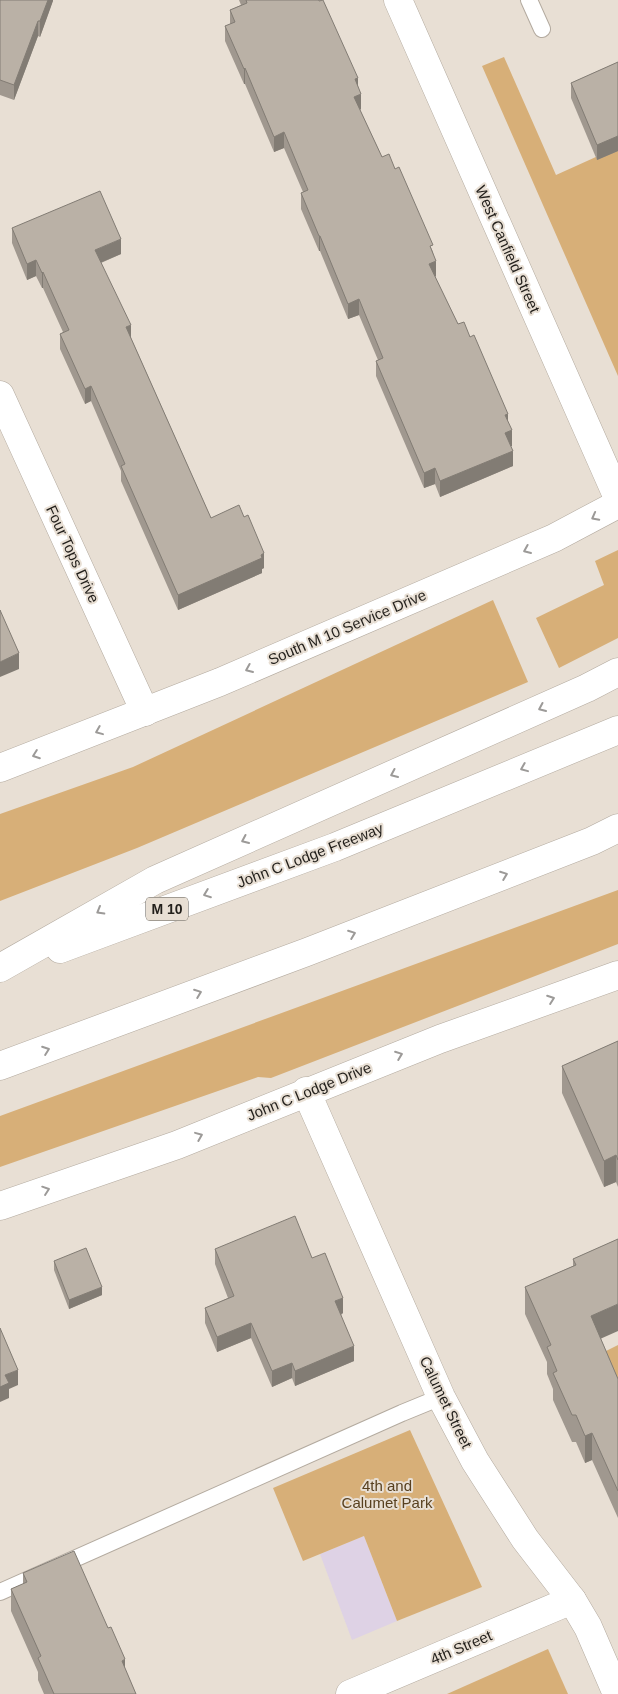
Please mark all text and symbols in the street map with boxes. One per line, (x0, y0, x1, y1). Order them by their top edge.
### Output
street label: West Canfield Street (472, 183, 544, 316)
street label: Four Tops Drive (43, 503, 103, 605)
one-way arrow (591, 510, 600, 520)
one-way arrow (523, 543, 532, 554)
street label: South M 10 Service Drive (265, 586, 429, 668)
one-way arrow (245, 663, 254, 674)
one-way arrow (538, 702, 547, 712)
one-way arrow (95, 725, 104, 735)
one-way arrow (32, 749, 41, 759)
one-way arrow (520, 762, 529, 773)
one-way arrow (390, 767, 399, 778)
street label: John C Lodge Freeway (235, 819, 386, 891)
one-way arrow (241, 833, 250, 844)
one-way arrow (499, 871, 508, 881)
one-way arrow (203, 888, 212, 898)
road number: M 10 (146, 898, 188, 921)
one-way arrow (96, 905, 105, 915)
one-way arrow (348, 930, 356, 940)
one-way arrow (193, 989, 202, 999)
one-way arrow (546, 995, 555, 1005)
one-way arrow (41, 1046, 50, 1056)
one-way arrow (394, 1051, 402, 1061)
street label: John C Lodge Drive (244, 1058, 374, 1124)
one-way arrow (194, 1131, 203, 1142)
one-way arrow (41, 1186, 50, 1196)
street label: Calumet Street (416, 1353, 476, 1451)
park label: 4th and Calumet Park (342, 1477, 433, 1511)
street label: 4th Street (428, 1626, 495, 1668)

